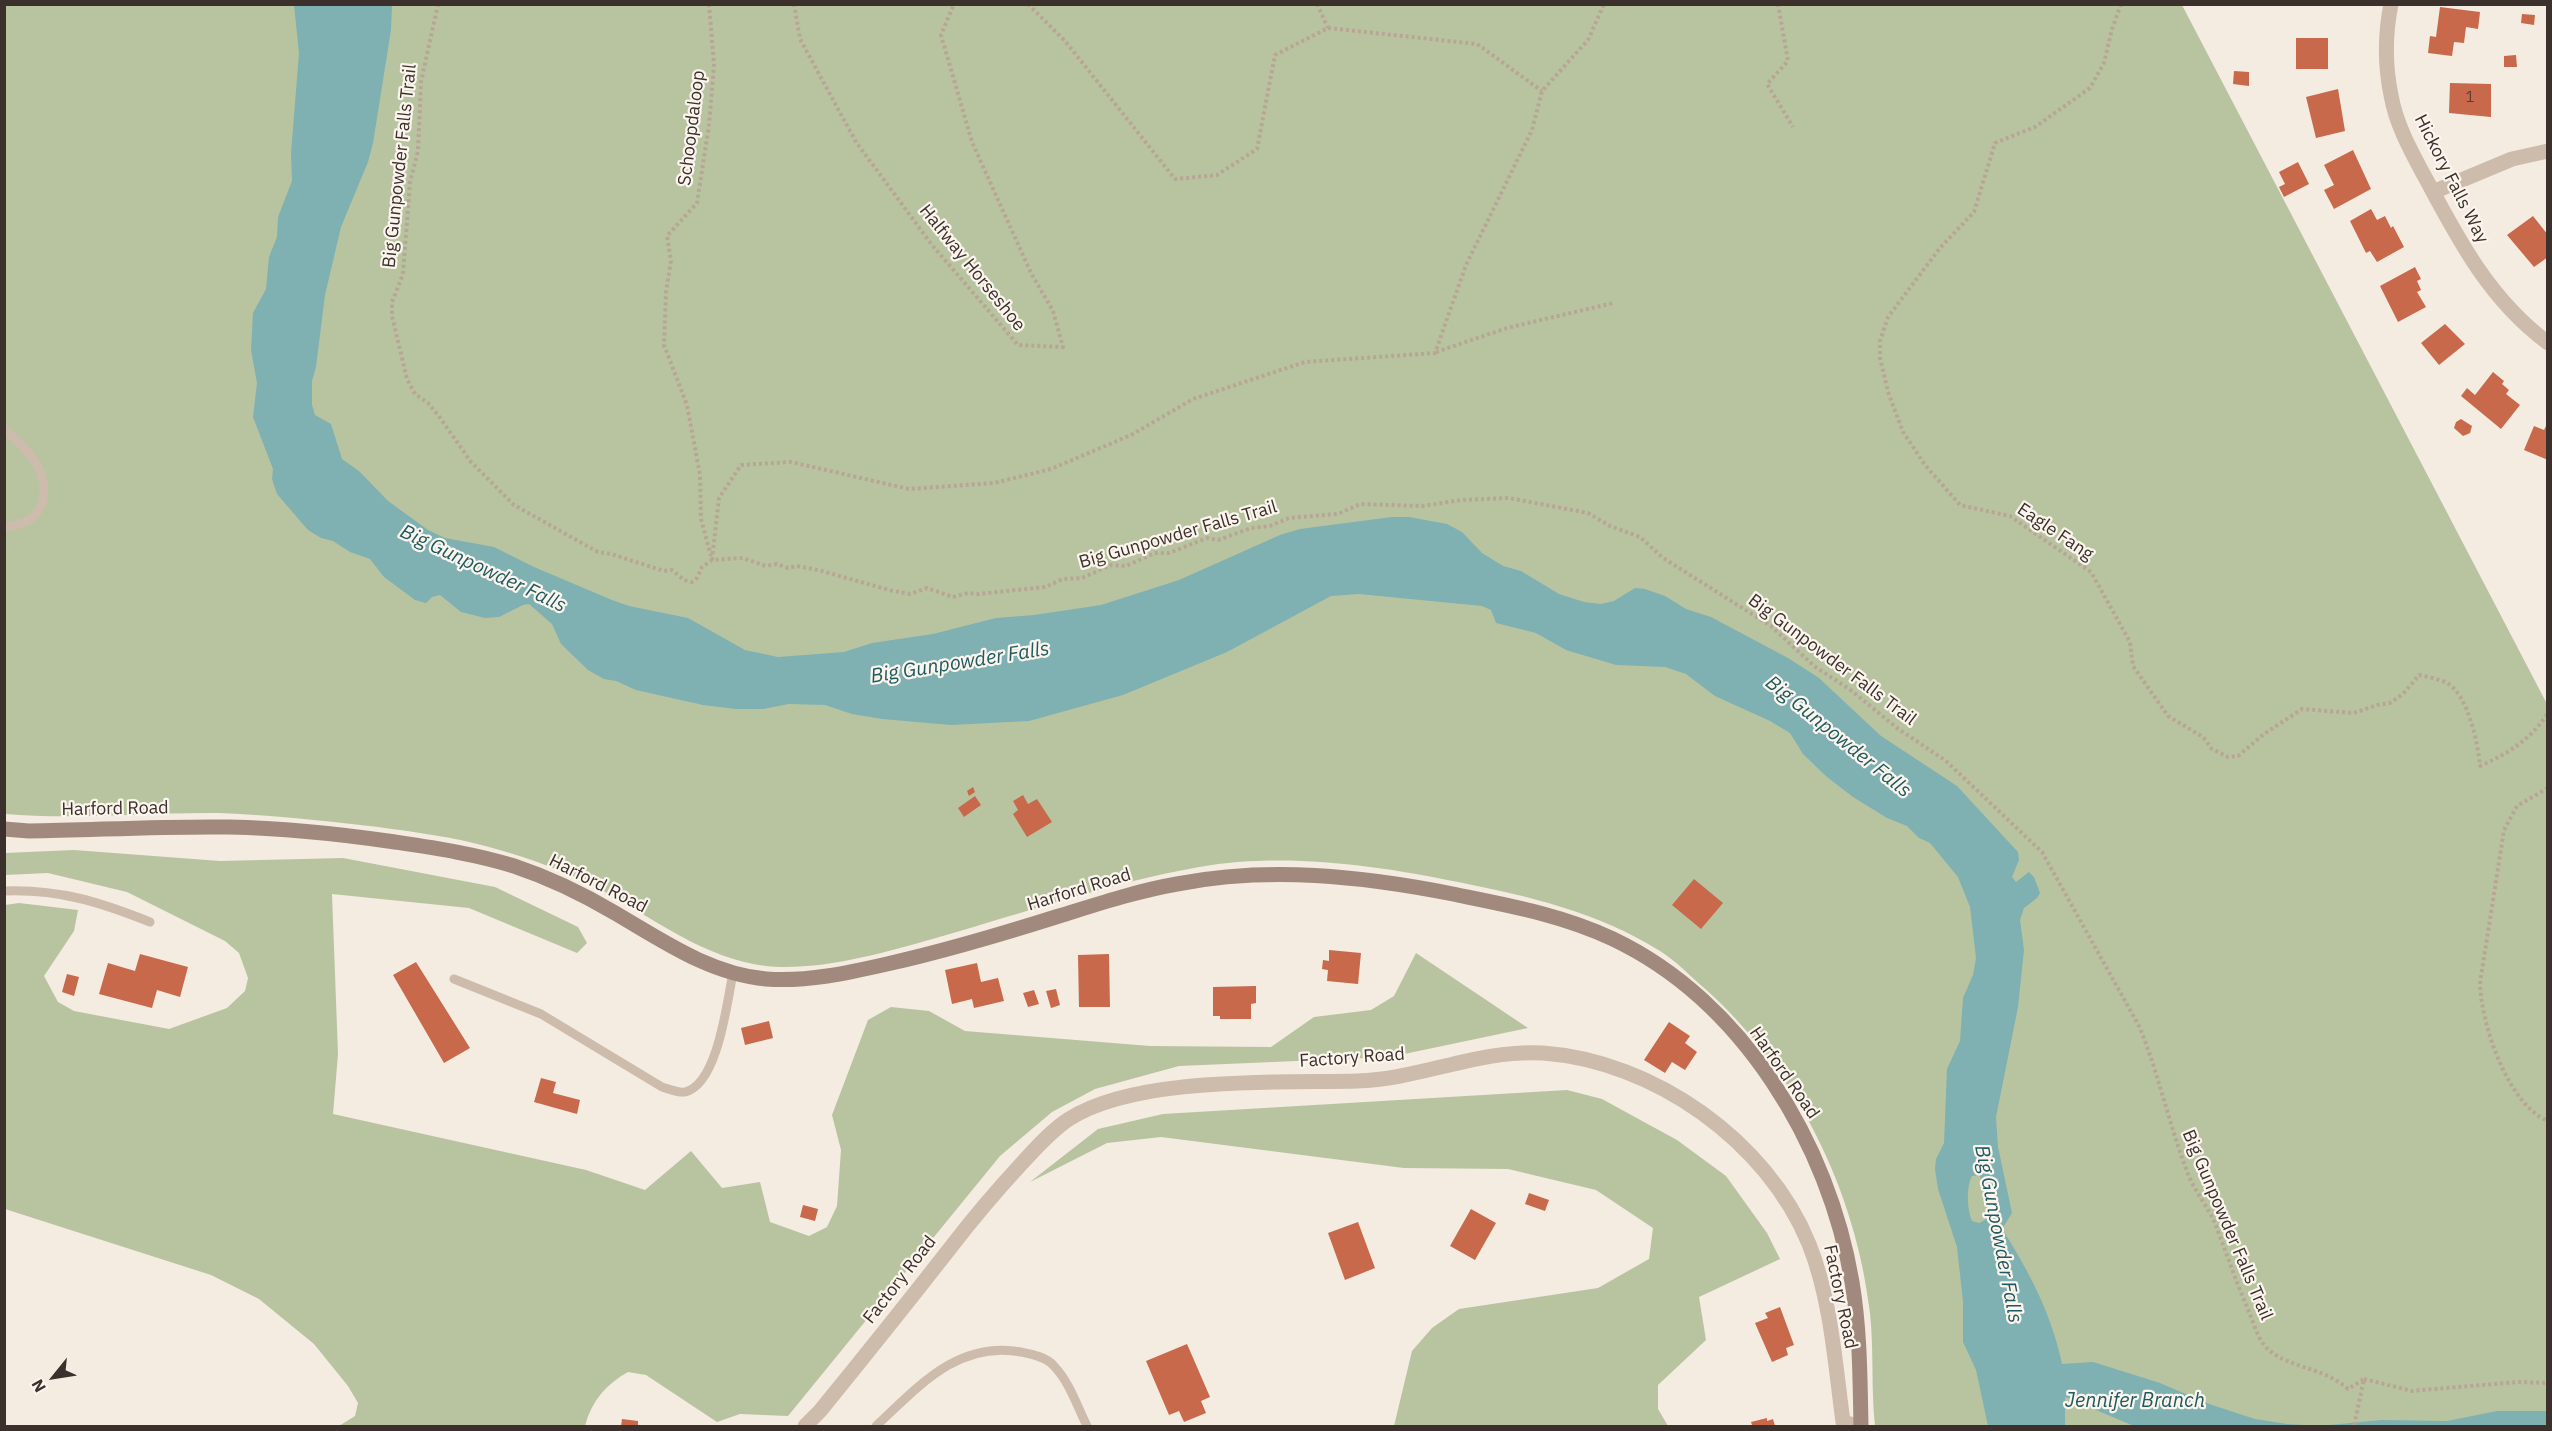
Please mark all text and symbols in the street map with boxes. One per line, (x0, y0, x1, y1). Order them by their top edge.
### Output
street label: Big Gunpowder Falls Trail (379, 63, 421, 269)
street label: Schoopdaloop (674, 69, 710, 187)
house number: 1 (2466, 89, 2474, 107)
street label: Hickory Falls Way (2409, 111, 2493, 247)
street label: Halfway Horseshoe (914, 200, 1030, 336)
street label: Big Gunpowder Falls Trail (1076, 496, 1280, 574)
street label: Eagle Fang (2013, 499, 2097, 565)
water label: Big Gunpowder Falls (396, 520, 570, 618)
street label: Big Gunpowder Falls Trail (1744, 590, 1920, 730)
water label: Big Gunpowder Falls (869, 637, 1051, 689)
water label: Big Gunpowder Falls (1760, 671, 1916, 803)
street label: Harford Road (61, 797, 169, 821)
street label: Harford Road (545, 850, 651, 918)
street label: Harford Road (1024, 864, 1134, 916)
street label: Harford Road (1744, 1023, 1824, 1123)
street label: Factory Road (1299, 1044, 1405, 1072)
street label: Big Gunpowder Falls Trail (2177, 1126, 2277, 1324)
water label: Big Gunpowder Falls (1969, 1143, 2027, 1325)
street label: Factory Road (859, 1232, 941, 1328)
street label: Factory Road (1818, 1243, 1862, 1351)
north arrow (24, 1347, 84, 1407)
text: N (27, 1376, 50, 1396)
water label: Jennifer Branch (2065, 1389, 2205, 1413)

